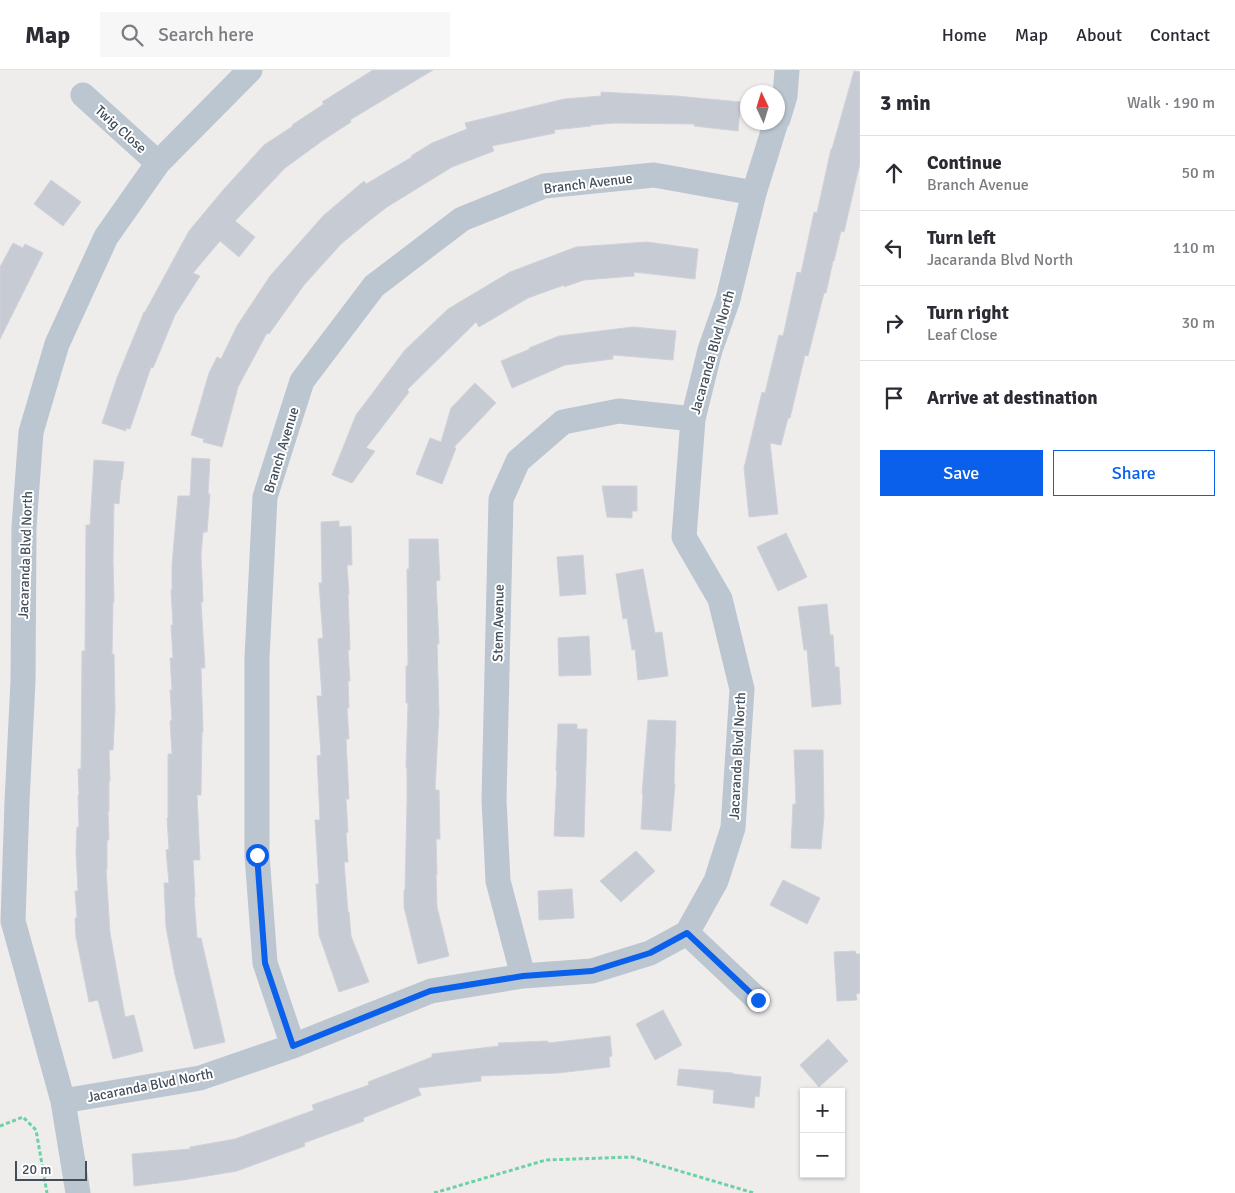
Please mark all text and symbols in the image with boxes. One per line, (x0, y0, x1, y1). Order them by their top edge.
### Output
search box (100, 12, 450, 57)
text: Map (25, 20, 70, 50)
icon: search (118, 21, 146, 49)
text: Search here (158, 23, 254, 47)
text: Home (942, 24, 987, 46)
text: Map (1015, 24, 1048, 46)
text: About (1076, 24, 1122, 46)
text: Contact (1150, 24, 1210, 46)
north arrow (740, 85, 785, 130)
text: 3 min (880, 90, 931, 116)
text: Walk · 190 m (1127, 93, 1215, 113)
street label: Twig Close (91, 102, 150, 157)
text: Continue (927, 151, 1002, 175)
icon: ahead (880, 159, 908, 187)
text: 50 m (1181, 163, 1215, 183)
street label: Branch Avenue (543, 170, 633, 197)
text: Branch Avenue (927, 175, 1029, 195)
text: Turn left (927, 226, 996, 250)
icon: left (880, 234, 908, 262)
text: 110 m (1173, 238, 1215, 258)
text: Jacaranda Blvd North (927, 250, 1073, 270)
street label: Jacaranda Blvd North (687, 288, 738, 416)
text: Turn right (927, 301, 1009, 325)
icon: right (880, 309, 908, 337)
text: 30 m (1181, 313, 1215, 333)
text: Leaf Close (927, 325, 997, 345)
icon: arrive (880, 384, 908, 412)
text: Arrive at destination (927, 386, 1098, 410)
street label: Branch Avenue (260, 405, 303, 495)
button: Save (880, 450, 1043, 496)
button: Share (1053, 450, 1215, 496)
street label: Jacaranda Blvd North (15, 491, 36, 619)
street label: Stem Avenue (489, 584, 508, 662)
street label: Jacaranda Blvd North (726, 692, 749, 820)
route start (246, 844, 269, 867)
route end (747, 989, 770, 1012)
street label: Jacaranda Blvd North (86, 1065, 215, 1106)
map controls (800, 1088, 845, 1178)
button: + (800, 1088, 845, 1133)
button: − (800, 1133, 845, 1178)
scale bar (15, 1158, 88, 1181)
text: 20 m (22, 1161, 51, 1178)

